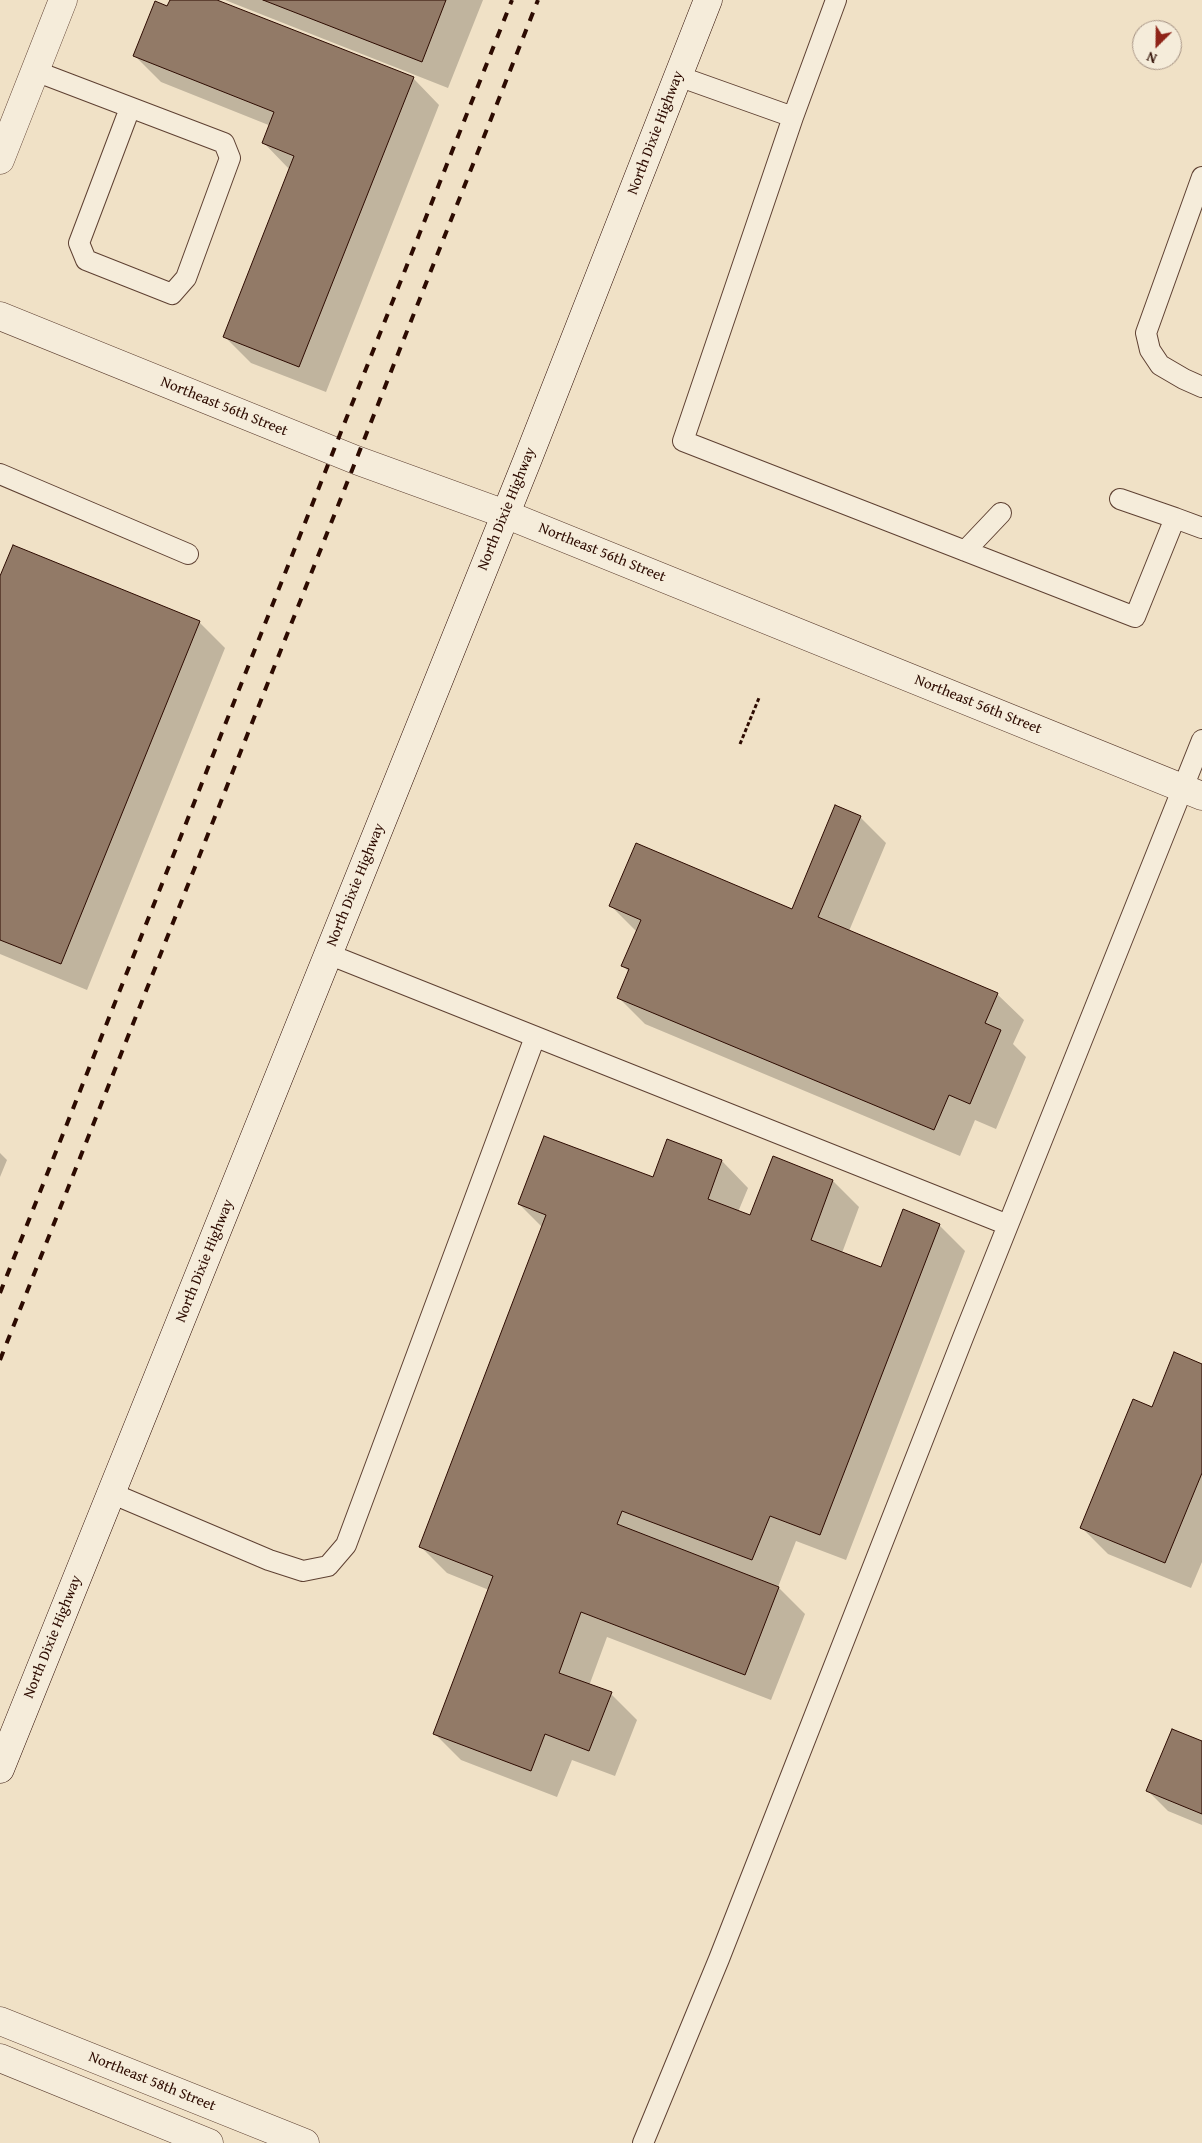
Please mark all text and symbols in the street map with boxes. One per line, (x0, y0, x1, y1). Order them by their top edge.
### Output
north arrow (1132, 20, 1182, 70)
text: N (1143, 47, 1160, 69)
street label: North Dixie Highway (624, 69, 688, 197)
street label: Northeast 56th Street (158, 373, 290, 441)
street label: North Dixie Highway (474, 445, 540, 573)
street label: Northeast 56th Street (536, 519, 668, 587)
street label: Northeast 56th Street (912, 671, 1044, 739)
street label: North Dixie Highway (323, 821, 389, 949)
street label: North Dixie Highway (172, 1197, 238, 1325)
street label: North Dixie Highway (20, 1573, 86, 1701)
street label: Northeast 58th Street (86, 2048, 218, 2116)

